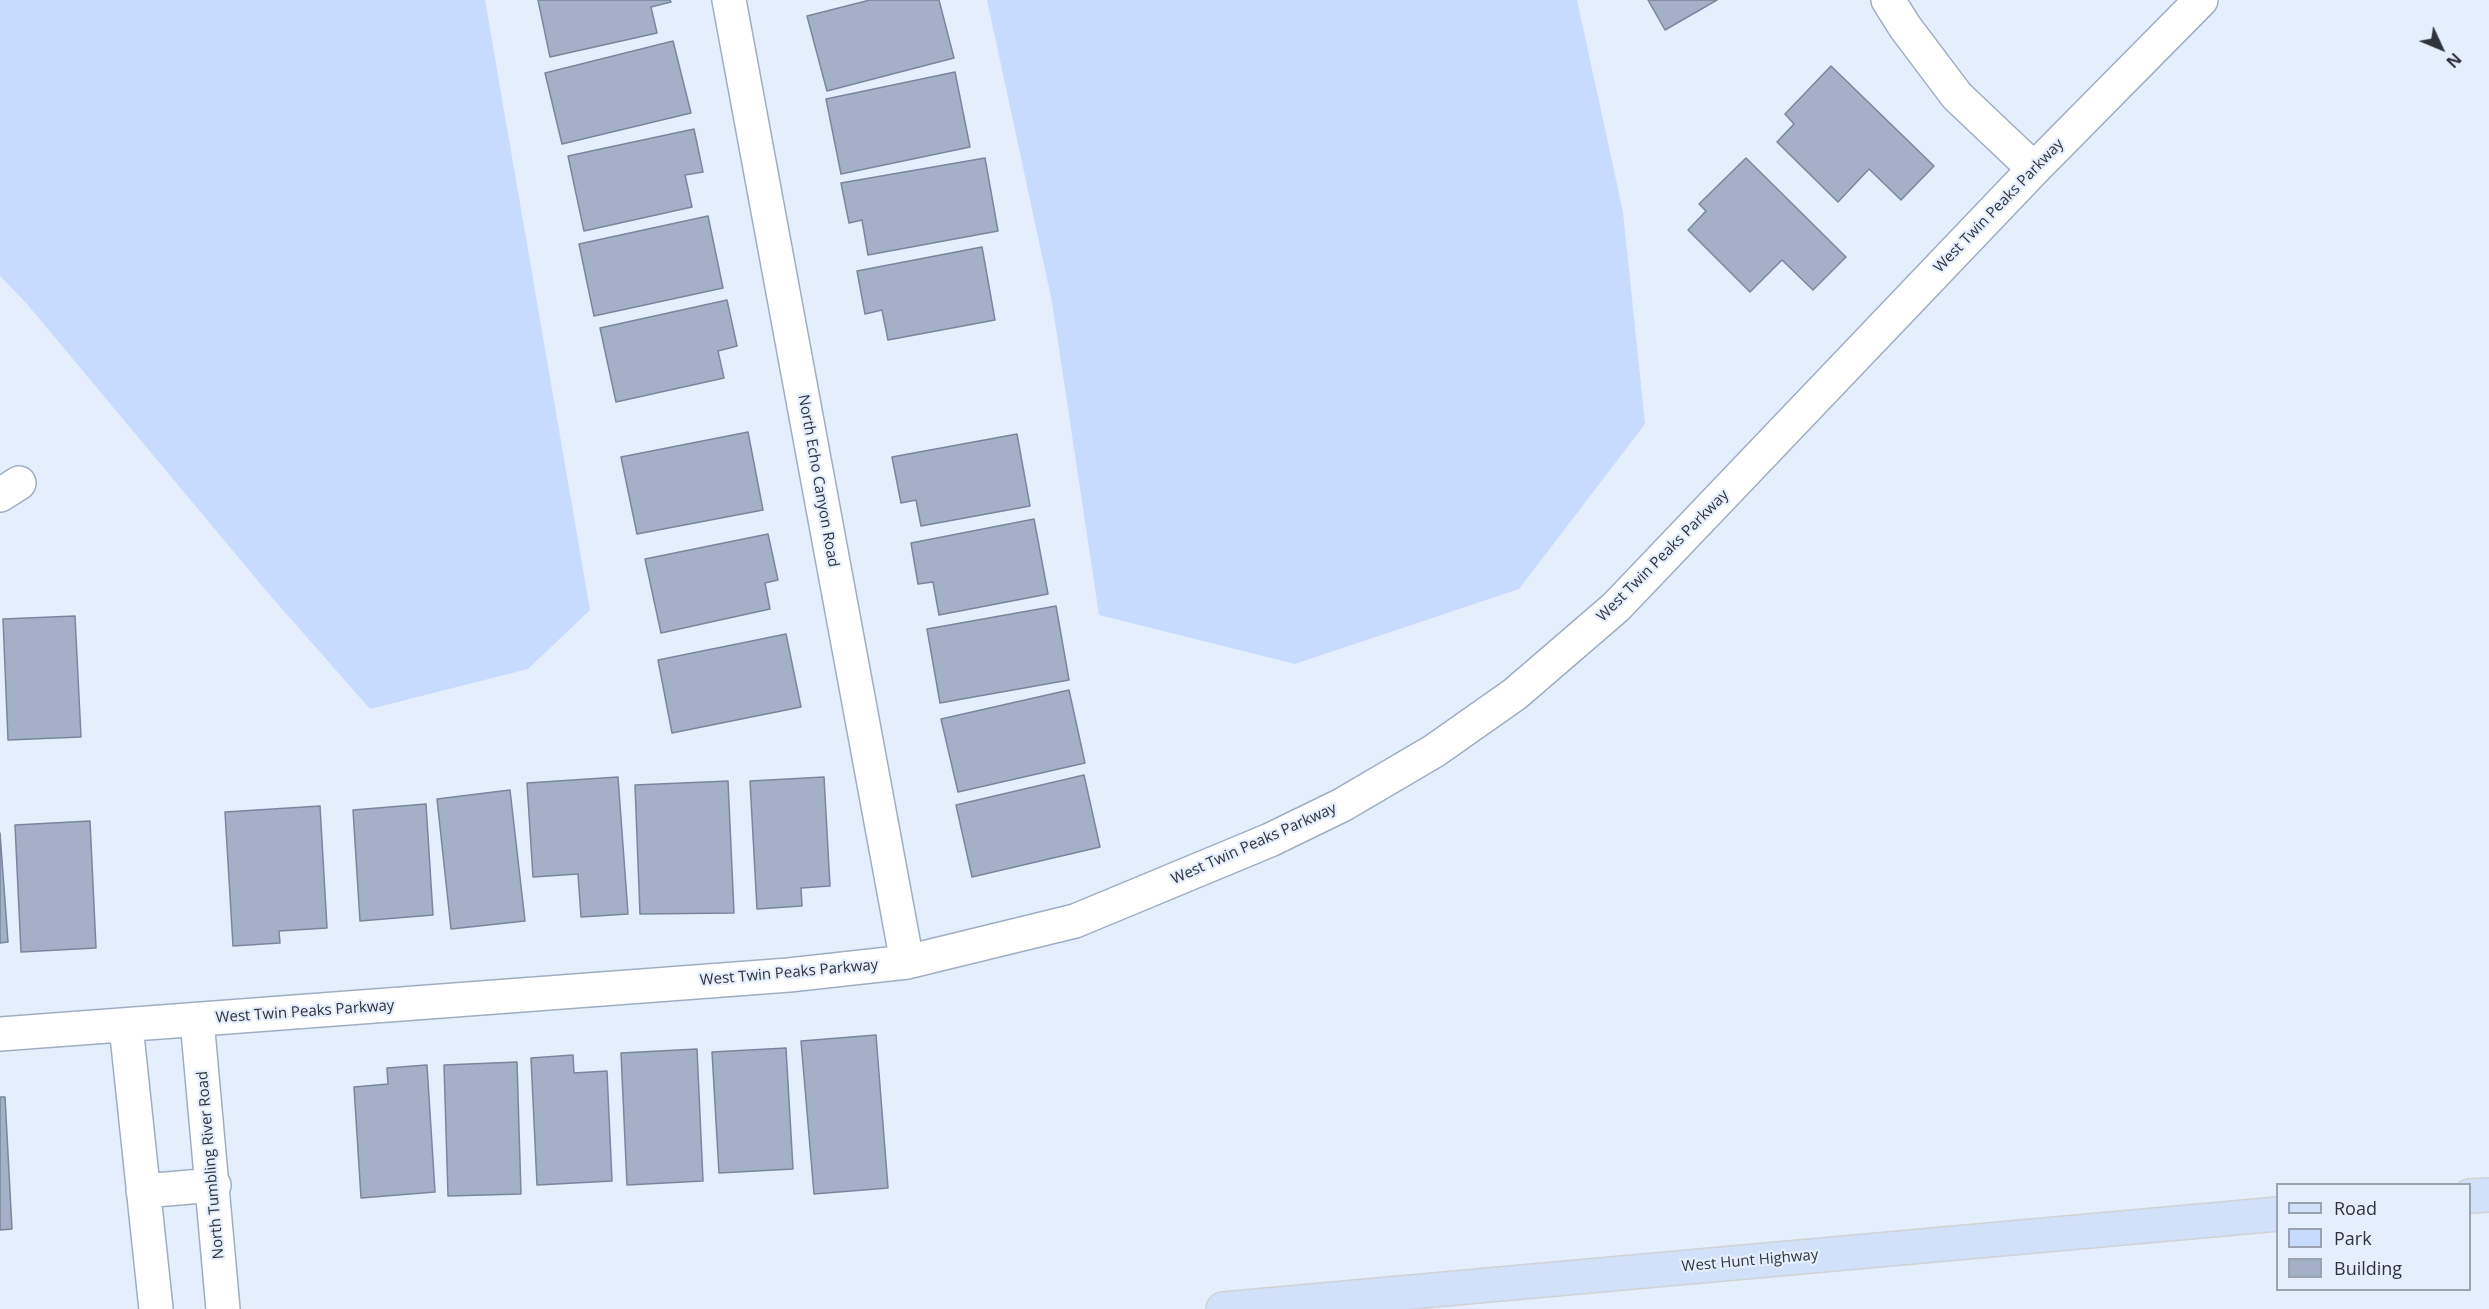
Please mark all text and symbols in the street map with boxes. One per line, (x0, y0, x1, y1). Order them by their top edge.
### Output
north arrow (2411, 18, 2471, 78)
text: N (2442, 48, 2466, 73)
street label: West Twin Peaks Parkway (1930, 135, 2068, 277)
street label: North Echo Canyon Road (794, 393, 842, 569)
street label: West Twin Peaks Parkway (1593, 486, 1733, 626)
street label: West Twin Peaks Parkway (1169, 799, 1339, 889)
street label: West Twin Peaks Parkway (699, 956, 879, 990)
street label: West Twin Peaks Parkway (215, 997, 395, 1027)
street label: North Tumbling River Road (194, 1070, 228, 1260)
legend (2276, 1183, 2471, 1291)
text: Road (2334, 1196, 2377, 1220)
text: Park (2334, 1226, 2372, 1250)
street label: West Hunt Highway (1681, 1246, 1819, 1276)
text: Building (2334, 1256, 2402, 1280)

